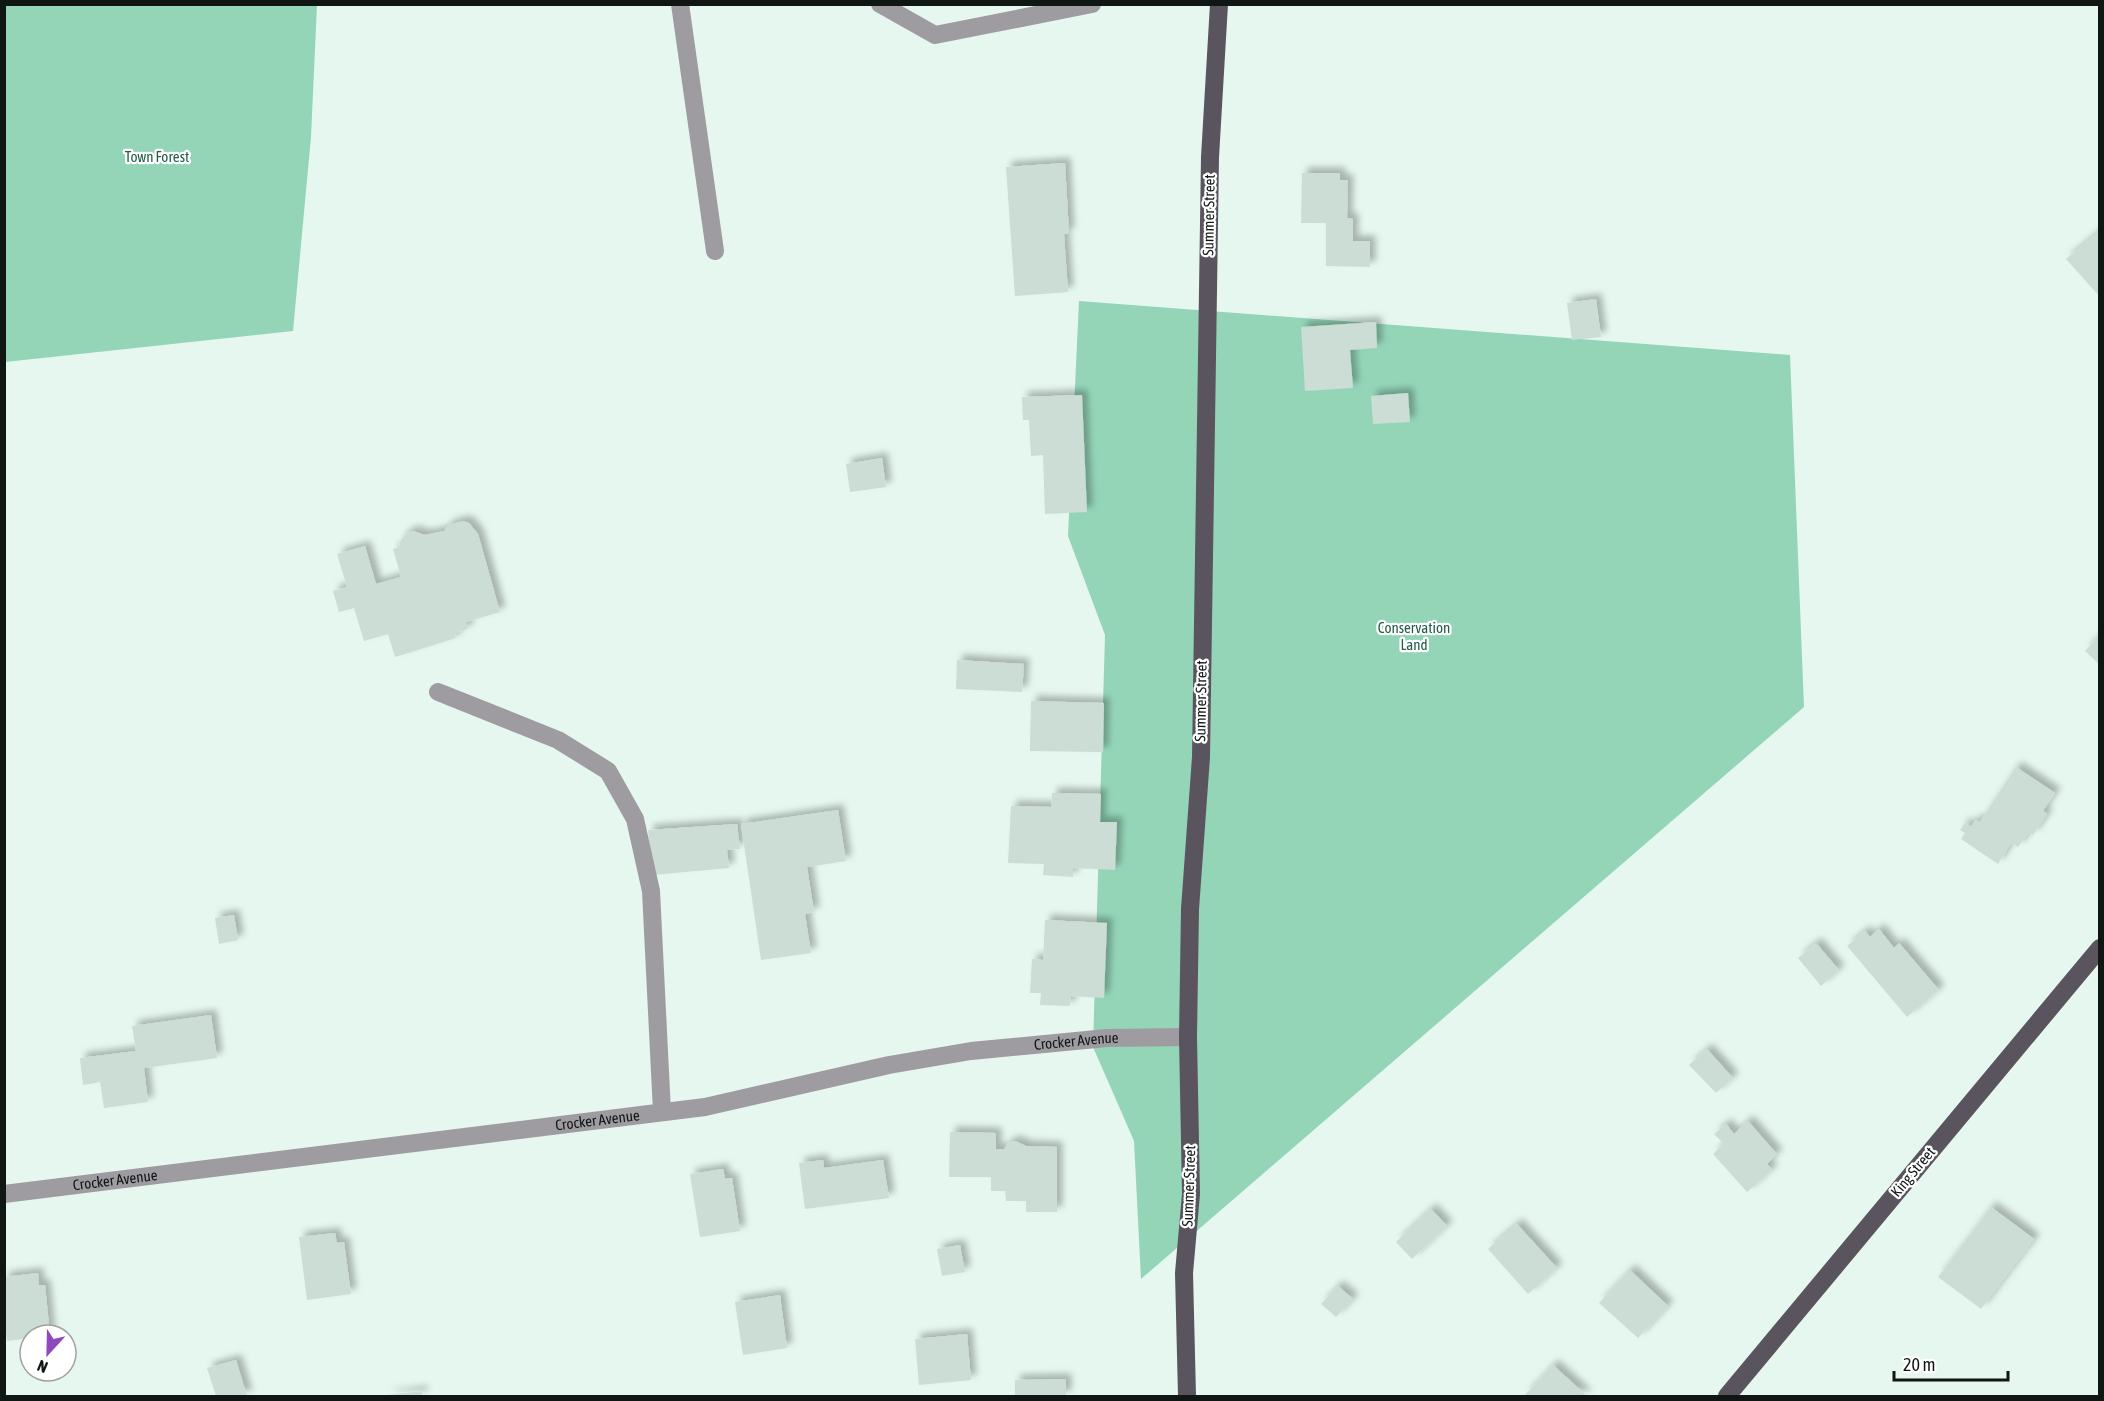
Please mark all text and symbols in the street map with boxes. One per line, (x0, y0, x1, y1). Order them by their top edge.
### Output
park label: Town Forest (125, 148, 189, 165)
street label: Summer Street (1199, 174, 1218, 256)
park label: Conservation Land (1378, 619, 1450, 653)
street label: Summer Street (1191, 660, 1210, 742)
street label: Crocker Avenue (1033, 1029, 1119, 1053)
street label: Crocker Avenue (554, 1106, 641, 1134)
street label: King Street (1887, 1143, 1938, 1200)
street label: Summer Street (1179, 1145, 1198, 1227)
street label: Crocker Avenue (72, 1166, 158, 1193)
north arrow (18, 1323, 78, 1383)
scale bar (1894, 1344, 2008, 1382)
text: 20 m (1903, 1354, 1935, 1375)
text: N (35, 1357, 50, 1377)

